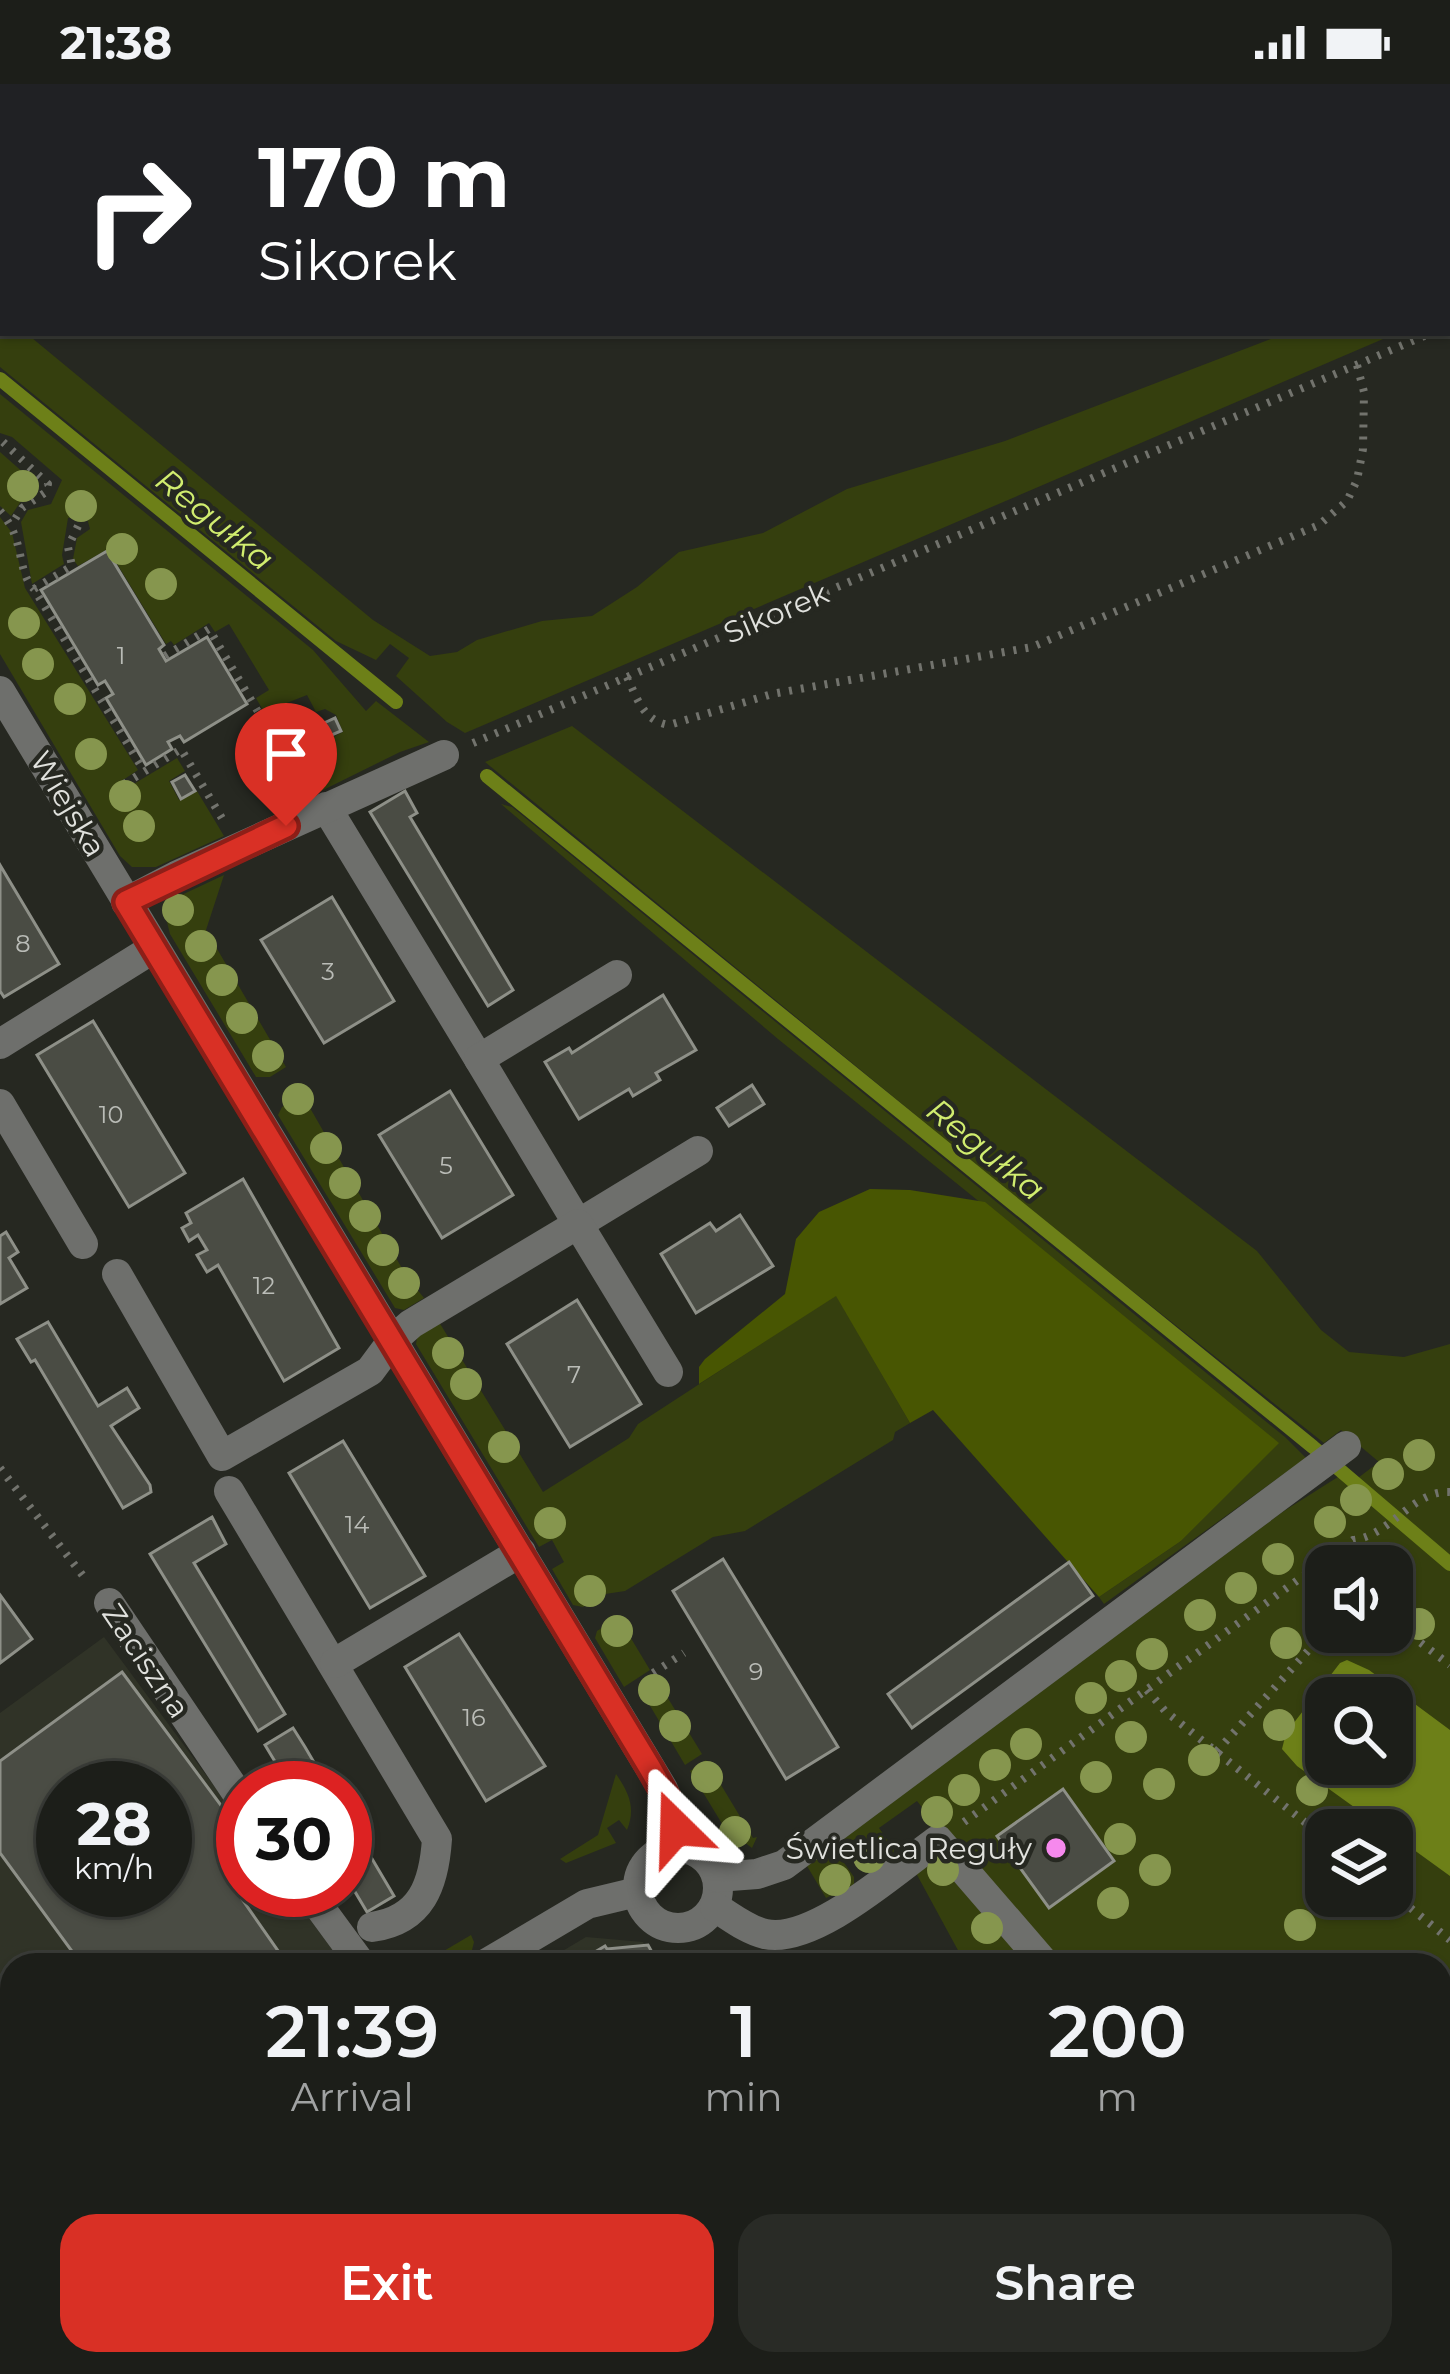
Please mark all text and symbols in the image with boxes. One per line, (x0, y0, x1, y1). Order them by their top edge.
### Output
text: 21:38 (60, 15, 172, 70)
text: 170 m (258, 126, 510, 228)
icon: right (60, 132, 216, 288)
text: Sikorek (258, 228, 457, 294)
water label: Regułka (148, 459, 282, 579)
street label: Sikorek (718, 574, 834, 652)
house number: 1 (117, 641, 125, 670)
pin (235, 703, 337, 826)
icon: arrive (253, 721, 319, 787)
street label: Wiejska (22, 744, 114, 864)
house number: 8 (15, 929, 31, 958)
house number: 3 (321, 957, 335, 986)
water label: Regułka (919, 1089, 1053, 1209)
house number: 10 (99, 1100, 123, 1129)
house number: 5 (439, 1151, 453, 1180)
house number: 12 (253, 1271, 275, 1300)
house number: 7 (567, 1360, 581, 1389)
house number: 14 (345, 1510, 369, 1539)
map controls (1305, 1545, 1413, 1917)
button: sound (1305, 1545, 1413, 1653)
street label: Zaciszna (94, 1597, 198, 1725)
house number: 9 (749, 1657, 763, 1686)
button: search (1305, 1677, 1413, 1785)
house number: 16 (462, 1703, 486, 1732)
speed limit sign: 30 (216, 1761, 372, 1917)
position arrow (613, 1765, 739, 1891)
text: 28 (77, 1787, 152, 1860)
button: layers (1305, 1809, 1413, 1917)
place label: Świetlica Reguły (785, 1830, 1033, 1867)
marker: Świetlica Reguły (1043, 1835, 1069, 1861)
text: km/h (74, 1850, 154, 1887)
text: 21:39 (265, 1987, 439, 2075)
text: 1 (730, 1987, 757, 2075)
text: 200 (1048, 1987, 1187, 2075)
text: Arrival (291, 2073, 414, 2121)
text: min (704, 2073, 783, 2121)
text: m (1097, 2073, 1138, 2121)
button: Exit (60, 2214, 714, 2352)
button: Share (738, 2214, 1392, 2352)

